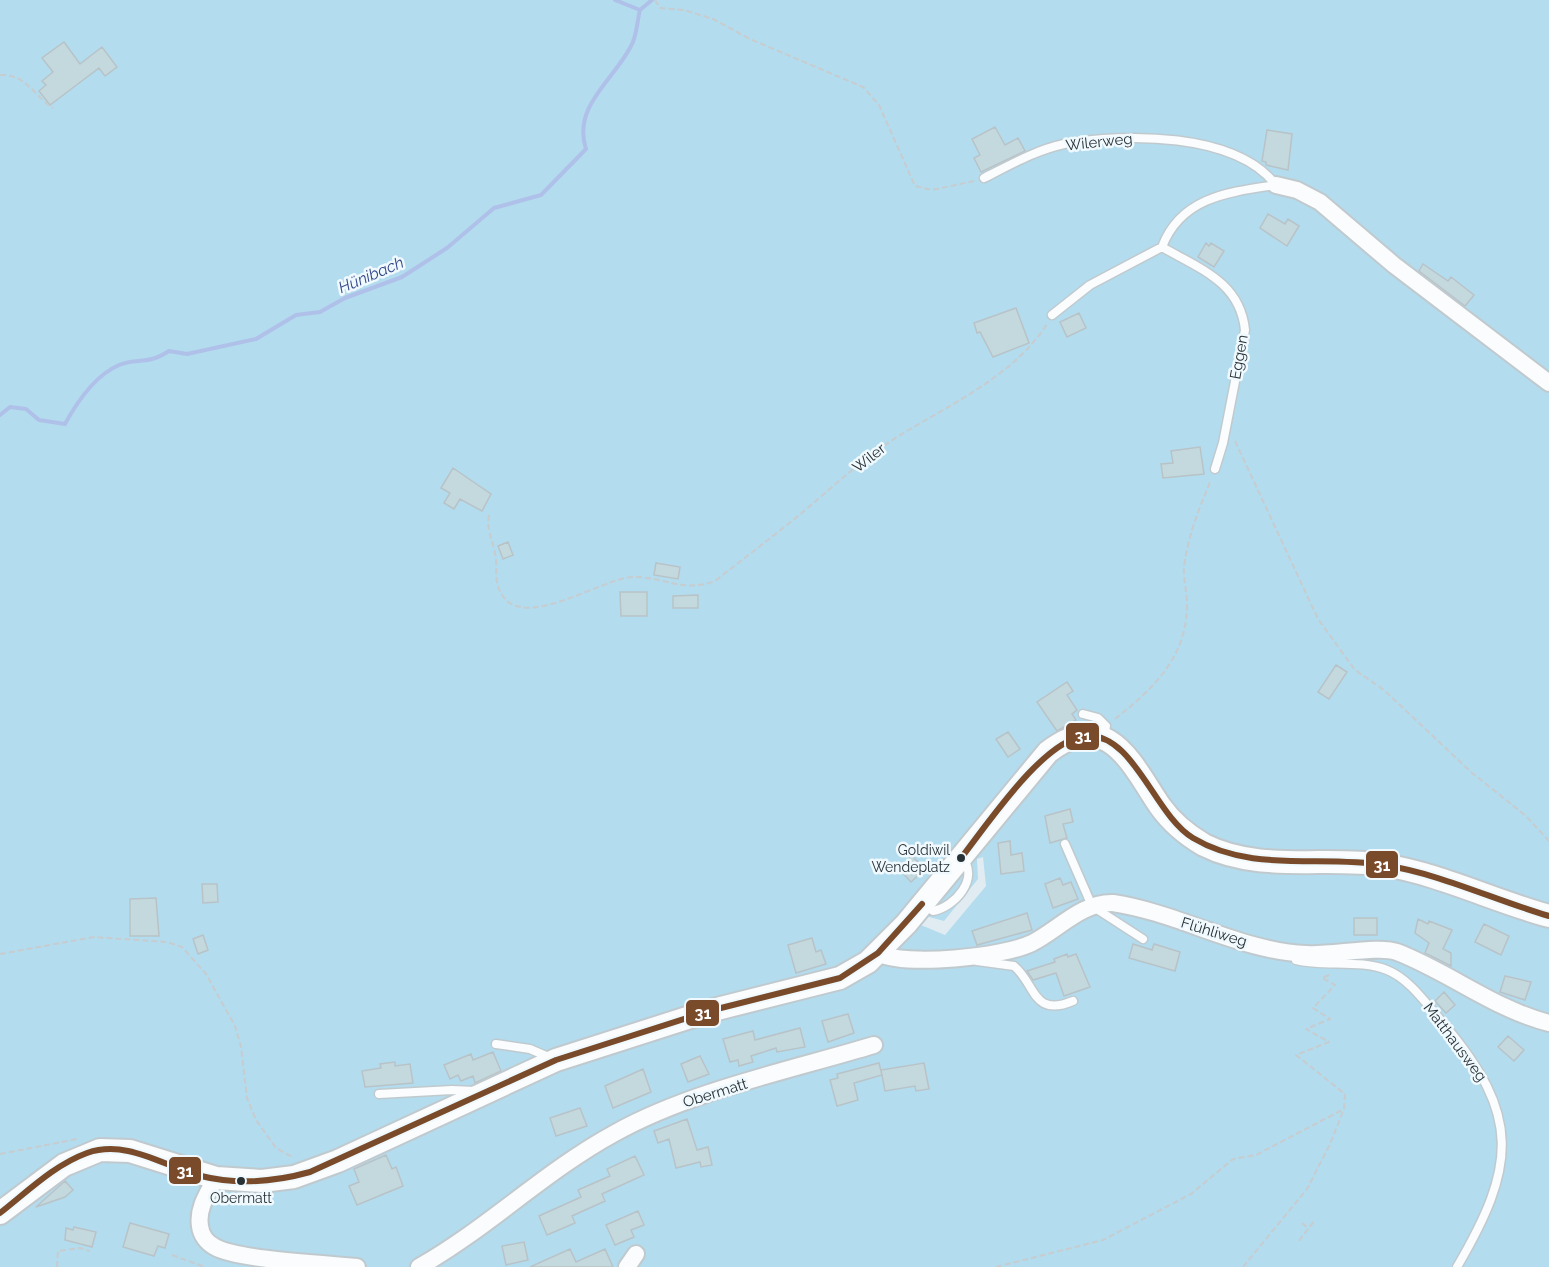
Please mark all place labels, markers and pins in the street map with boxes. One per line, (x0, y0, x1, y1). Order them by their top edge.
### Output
place label: Goldiwil Wendeplatz (871, 842, 950, 875)
marker: Goldiwil Wendeplatz (955, 852, 967, 864)
marker: Obermatt (235, 1175, 247, 1187)
place label: Obermatt (210, 1190, 272, 1206)

